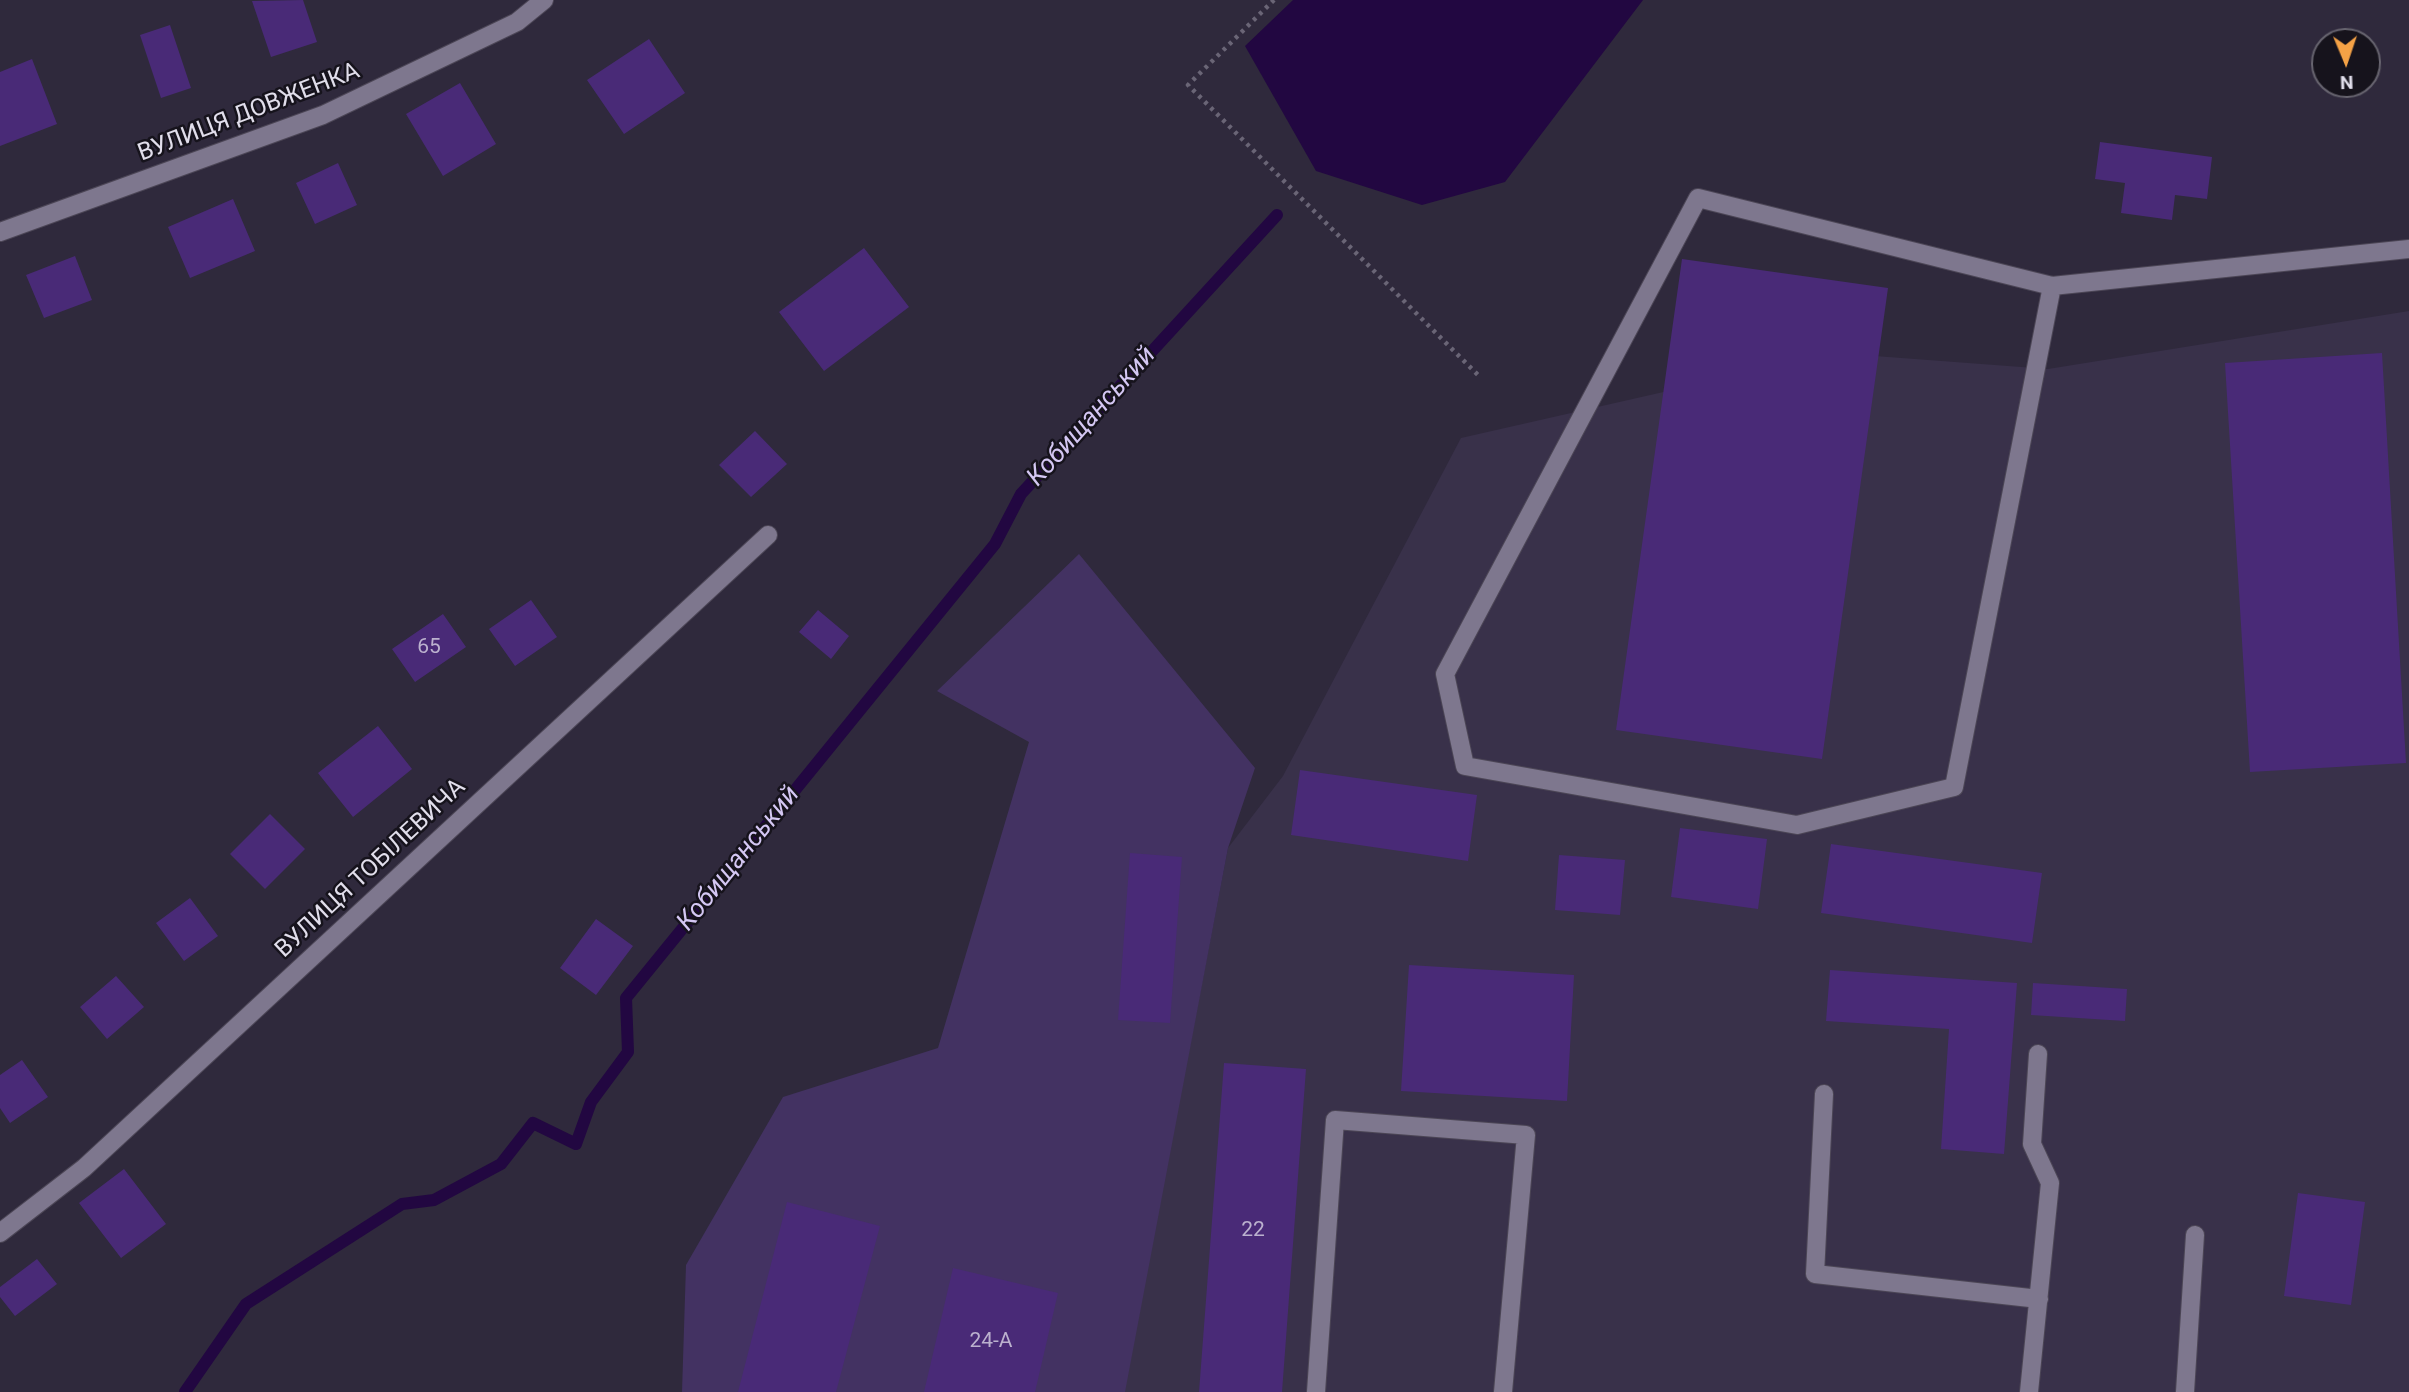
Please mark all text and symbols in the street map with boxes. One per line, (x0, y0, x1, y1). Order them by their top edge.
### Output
north arrow (2311, 28, 2381, 98)
street label: ВУЛИЦЯ ДОВЖЕНКА (134, 57, 364, 169)
text: N (2340, 71, 2354, 94)
water label: Кобищанський (1021, 341, 1163, 493)
house number: 65 (417, 635, 441, 661)
street label: ВУЛИЦЯ ТОБІЛЕВИЧА (270, 773, 472, 965)
water label: Кобищанський (671, 780, 807, 938)
house number: 22 (1241, 1218, 1265, 1244)
house number: 24-А (969, 1329, 1013, 1355)

